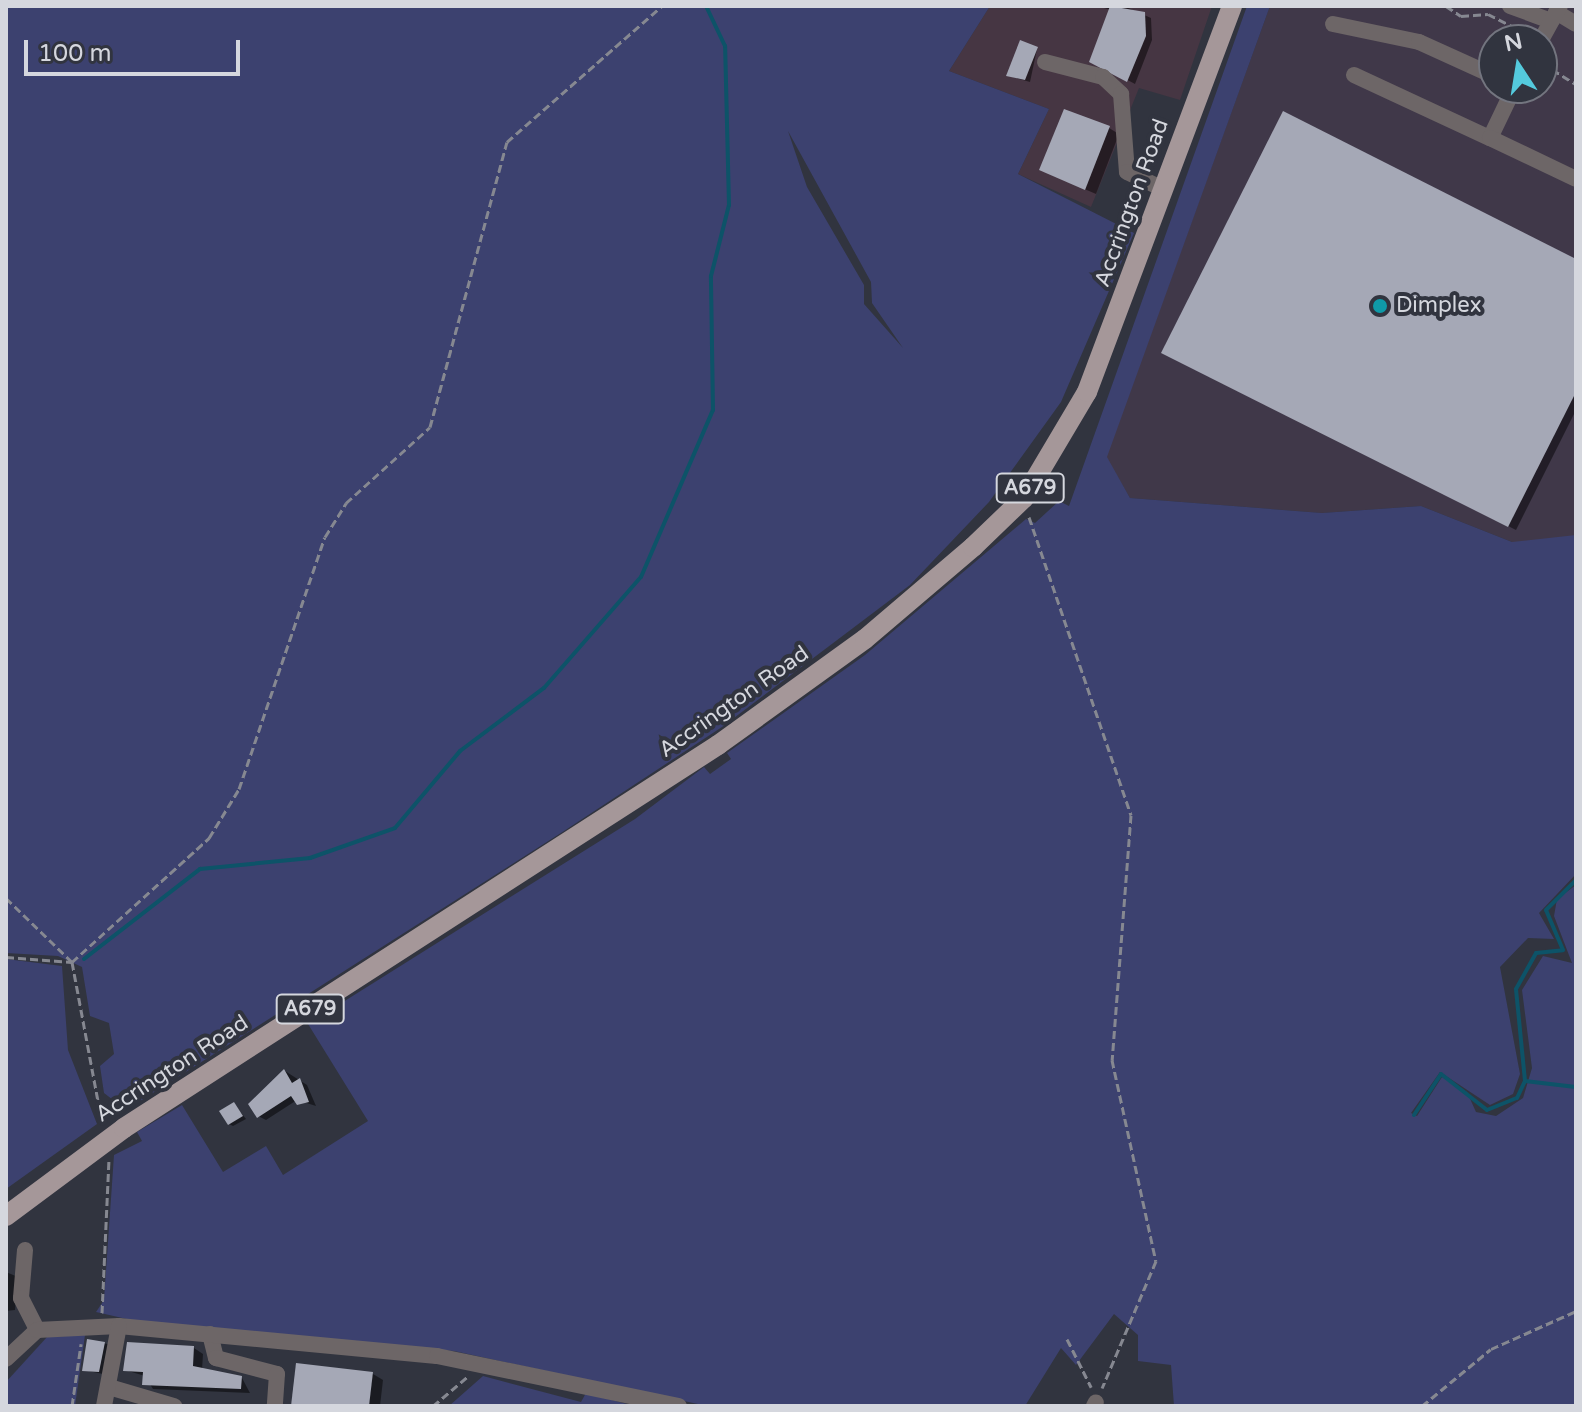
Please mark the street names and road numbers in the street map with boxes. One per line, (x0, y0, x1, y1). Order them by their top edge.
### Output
street label: Accrington Road (1089, 115, 1175, 291)
road number: A679 (994, 472, 1066, 504)
street label: Accrington Road (654, 641, 814, 763)
road number: A679 (274, 993, 346, 1025)
street label: Accrington Road (91, 1010, 253, 1128)

